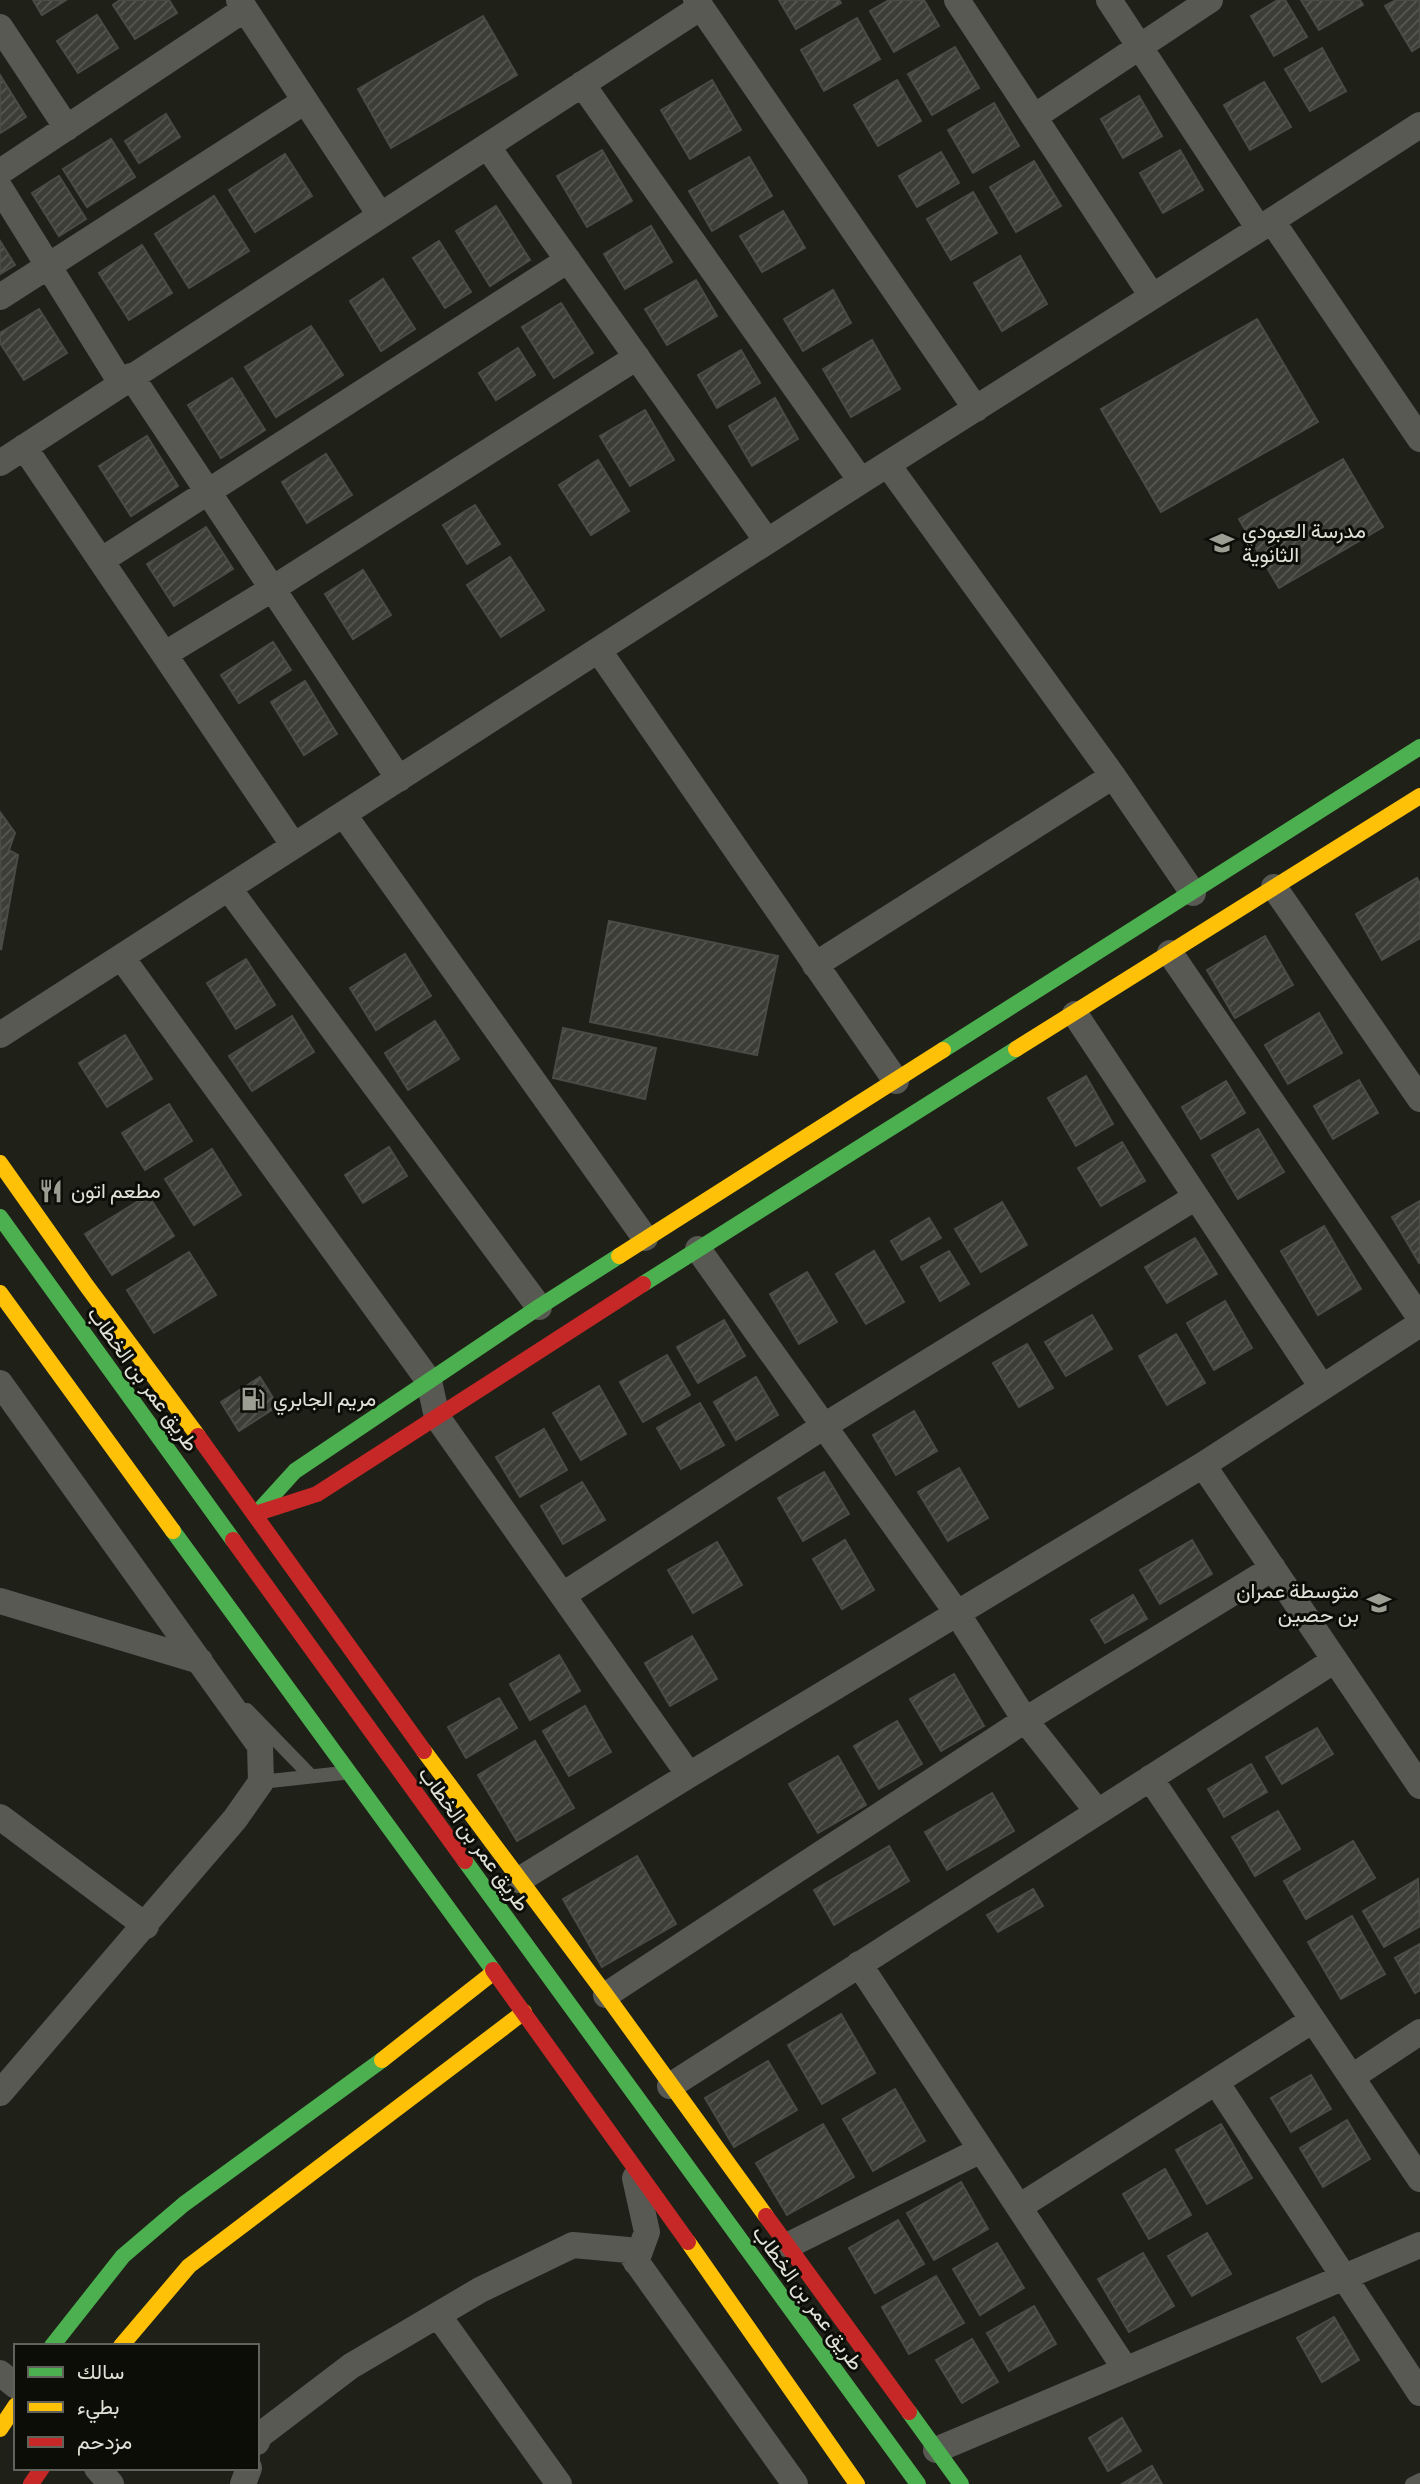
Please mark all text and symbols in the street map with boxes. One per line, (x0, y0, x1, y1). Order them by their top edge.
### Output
place label: مدرسة العبودي الثانوية (1242, 518, 1366, 568)
school or university icon: مدرسة العبودي الثانوية (1208, 529, 1236, 557)
restaurant icon: مطعم اتون (37, 1177, 65, 1205)
place label: مطعم اتون (71, 1178, 161, 1205)
street label: طريق عمر بن الخطاب (82, 1301, 204, 1457)
fuel station icon: مريم الجابري (239, 1385, 267, 1413)
place label: مريم الجابري (273, 1386, 376, 1416)
place label: متوسطة عمران بن حصين (1236, 1578, 1359, 1628)
school or university icon: متوسطة عمران بن حصين (1365, 1589, 1393, 1617)
street label: طريق عمر بن الخطاب (413, 1761, 535, 1917)
street label: طريق عمر بن الخطاب (747, 2220, 869, 2376)
legend (14, 2344, 259, 2470)
text: سالك (77, 2359, 124, 2385)
text: بطيء (77, 2394, 120, 2424)
text: مزدحم (77, 2429, 132, 2456)

